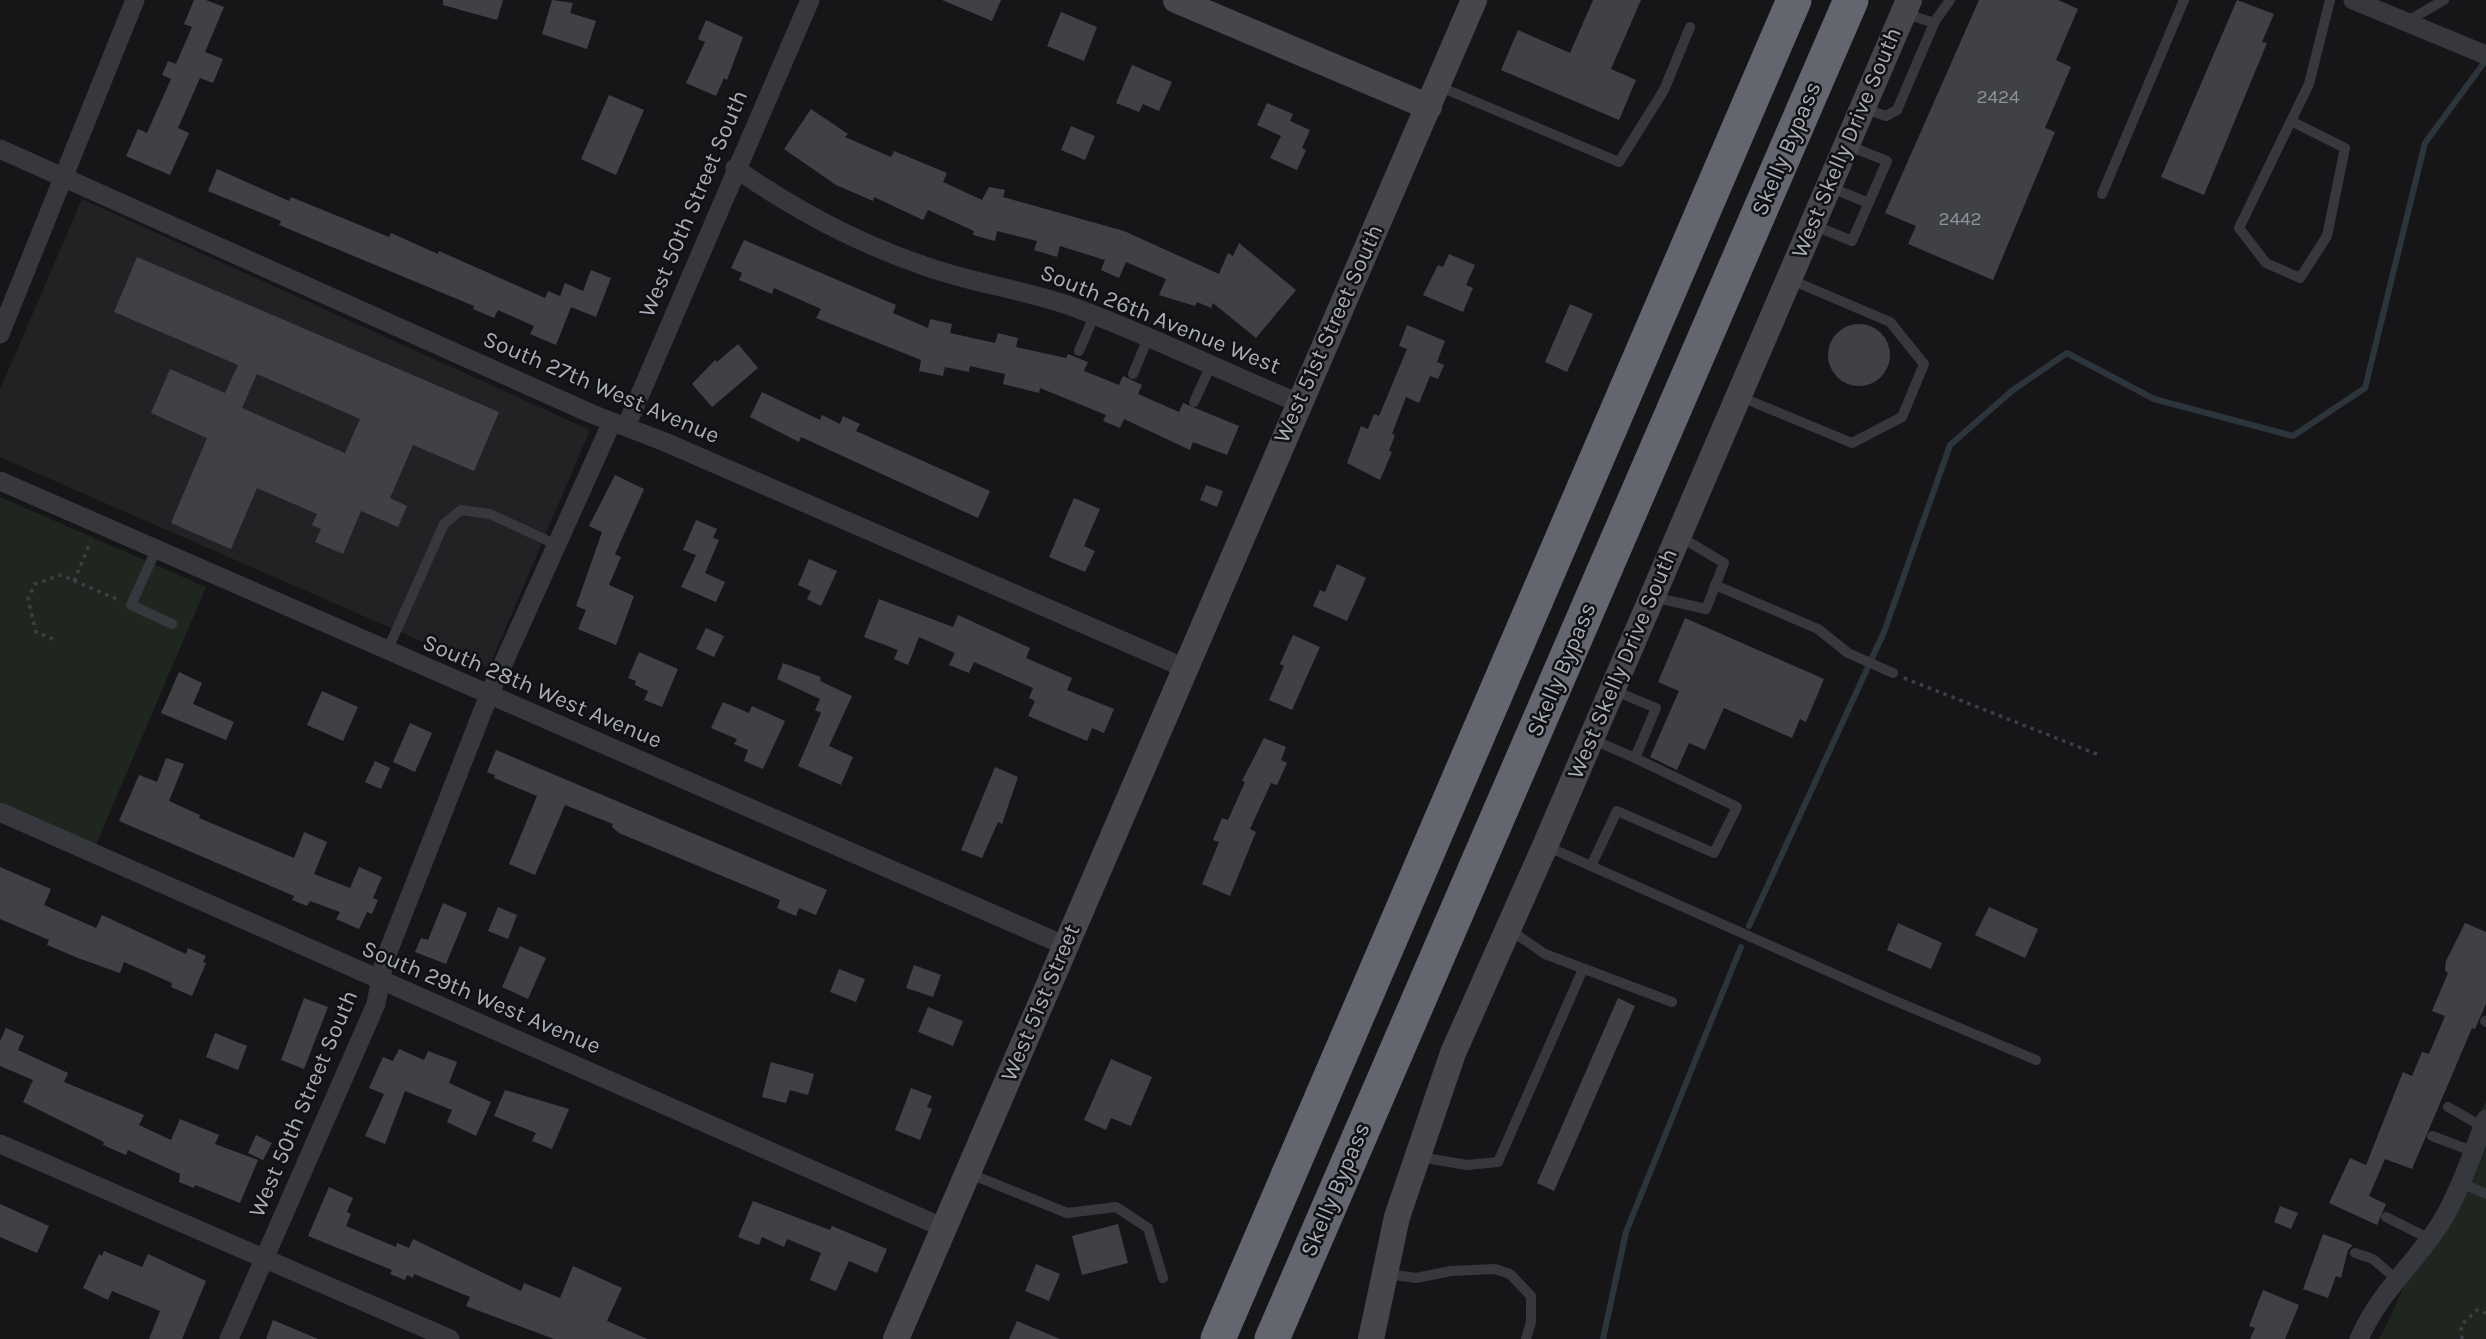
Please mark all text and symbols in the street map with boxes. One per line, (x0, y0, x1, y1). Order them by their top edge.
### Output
street label: West Skelly Drive South (1786, 24, 1908, 262)
street label: Skelly Bypass (1746, 78, 1828, 220)
street label: West 50th Street South (634, 86, 754, 322)
house number: 2424 (1976, 87, 2020, 109)
house number: 2442 (1938, 209, 1982, 231)
street label: West 51st Street South (1268, 221, 1390, 447)
street label: South 26th Avenue West (1036, 259, 1284, 381)
street label: South 27th West Avenue (479, 326, 723, 450)
street label: West Skelly Drive South (1562, 545, 1684, 783)
street label: Skelly Bypass (1521, 599, 1603, 741)
street label: South 28th West Avenue (418, 629, 666, 755)
street label: West 51st Street (996, 920, 1086, 1086)
street label: South 29th West Avenue (358, 935, 604, 1061)
street label: West 50th Street South (244, 986, 364, 1222)
street label: Skelly Bypass (1295, 1119, 1377, 1261)

